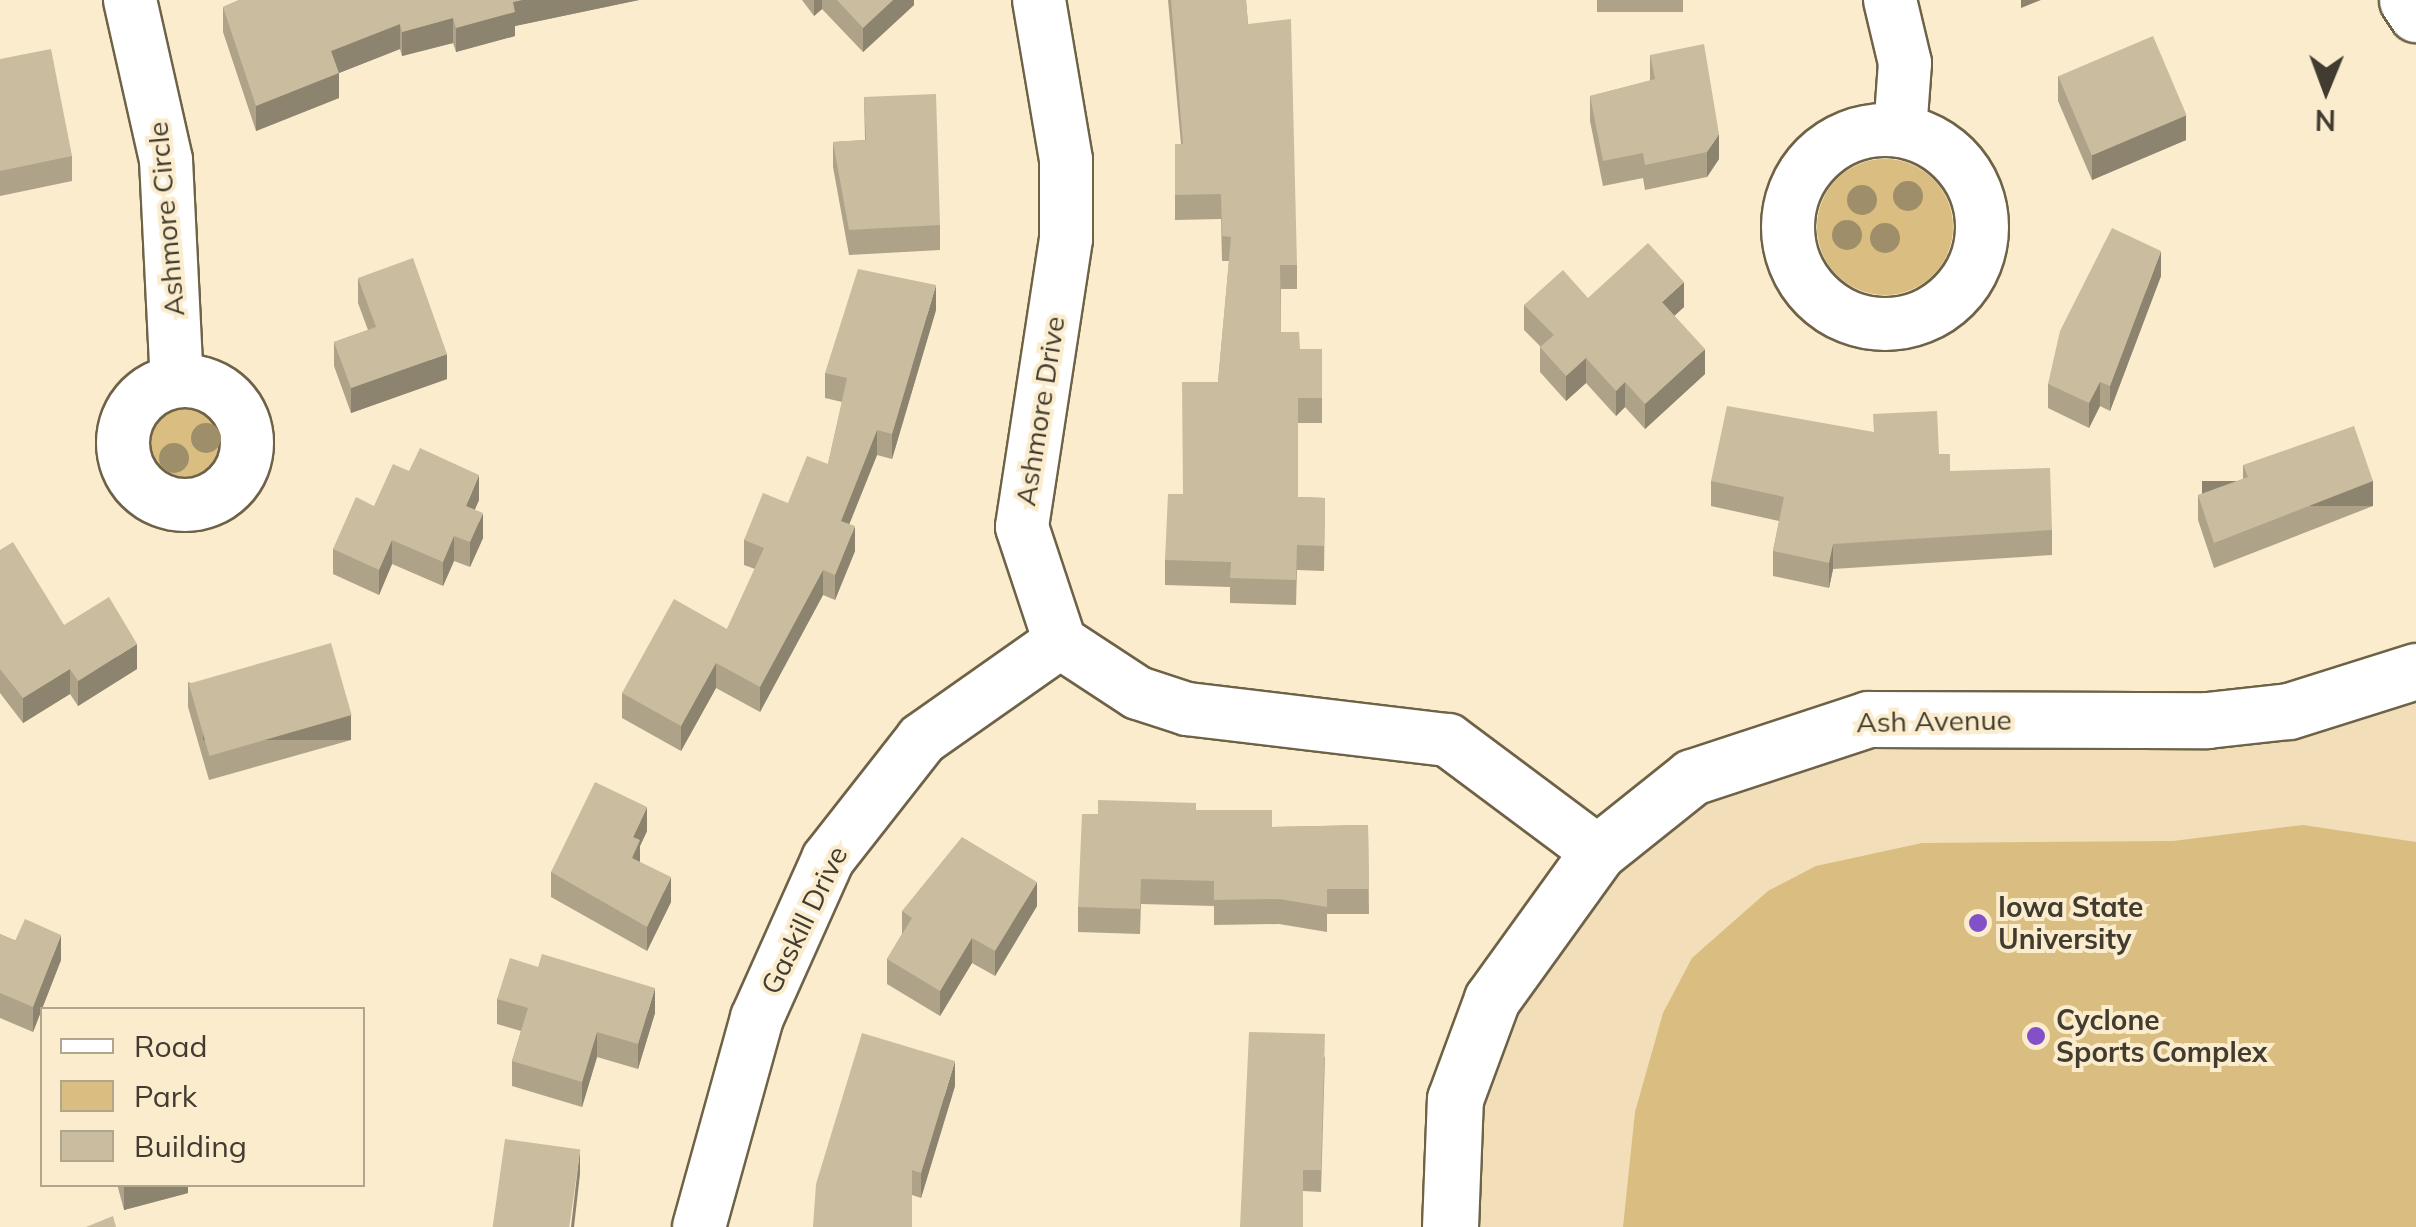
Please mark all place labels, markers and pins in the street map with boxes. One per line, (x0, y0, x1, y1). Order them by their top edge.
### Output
place label: Iowa State University (1998, 890, 2143, 956)
marker: Iowa State University (1967, 912, 1989, 934)
place label: Cyclone Sports Complex (2056, 1003, 2267, 1069)
marker: Cyclone Sports Complex (2025, 1025, 2047, 1047)

